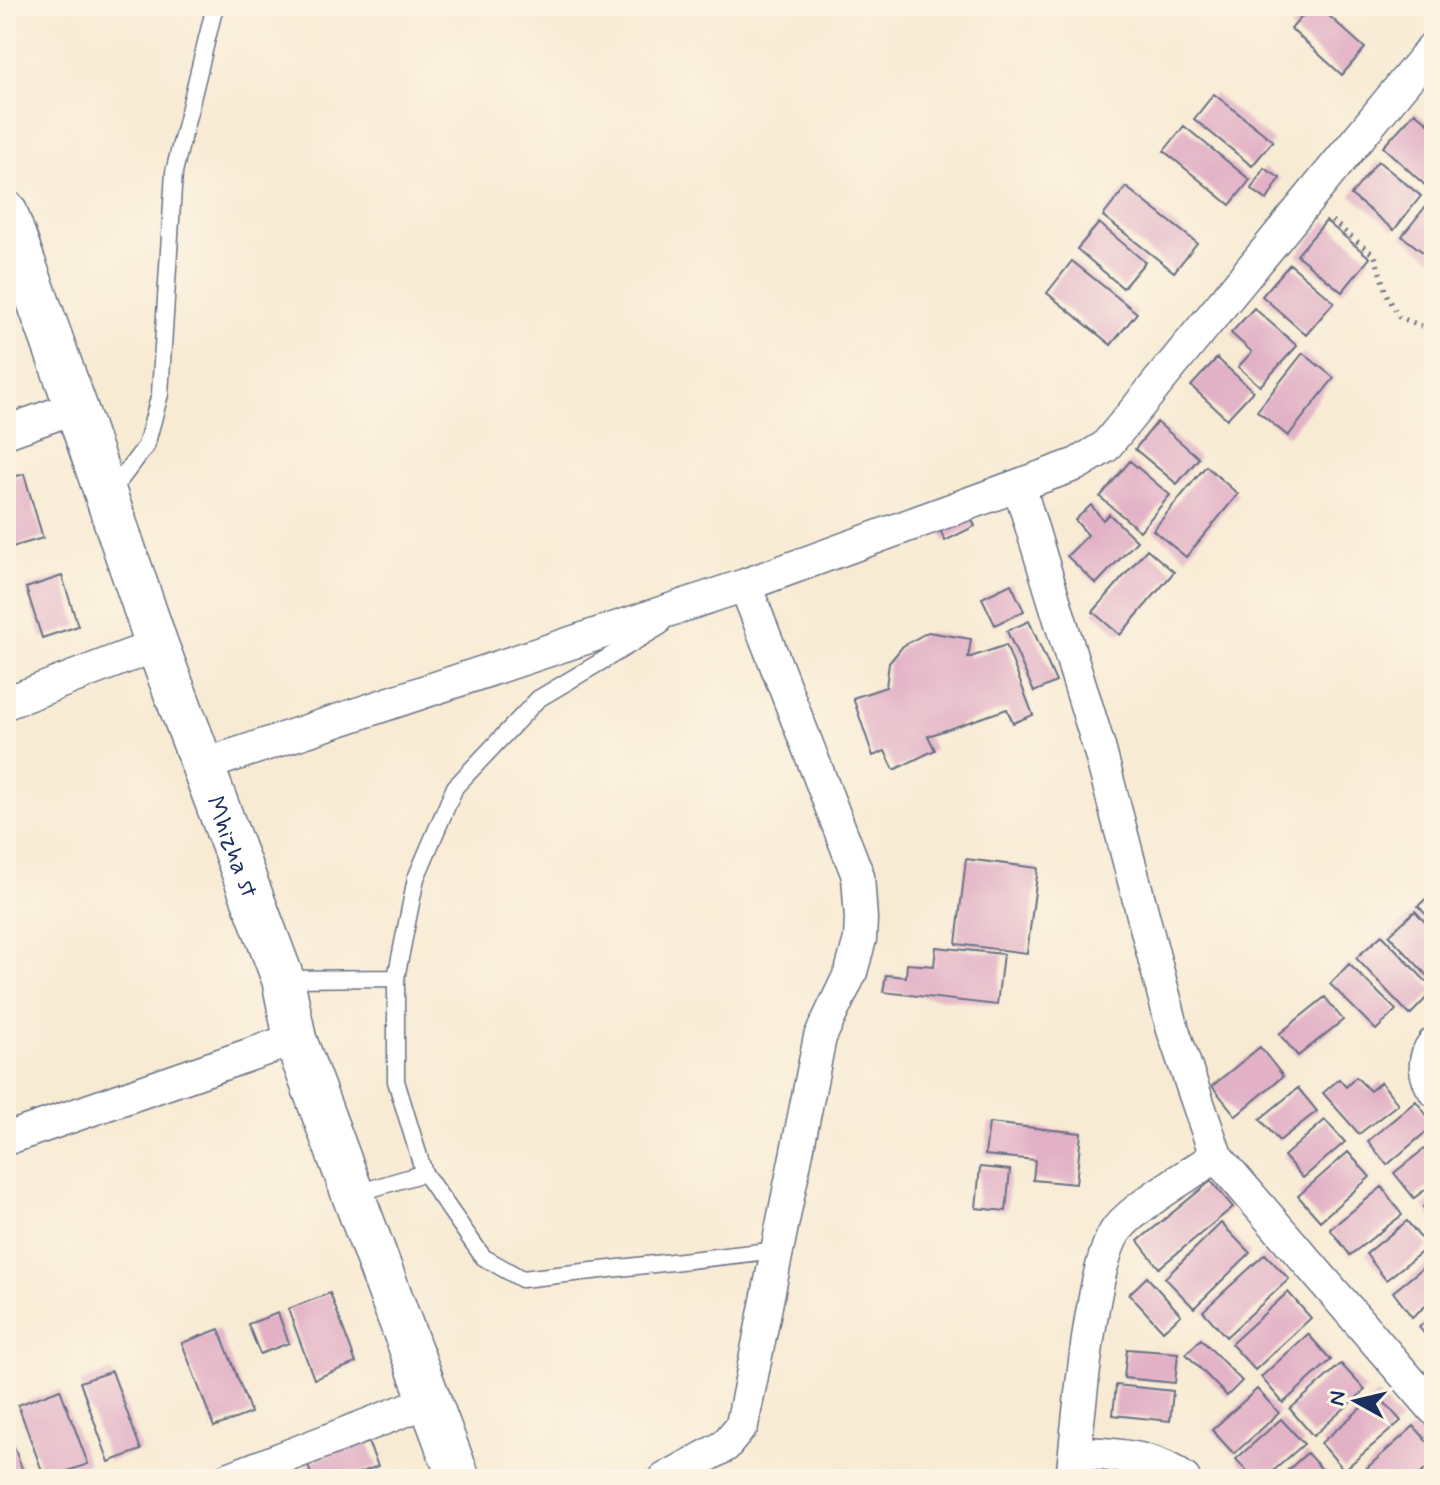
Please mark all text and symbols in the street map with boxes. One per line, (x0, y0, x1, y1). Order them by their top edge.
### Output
street label: Mhizha st (197, 792, 266, 903)
north arrow (1316, 1361, 1396, 1441)
text: N (1323, 1389, 1353, 1408)

